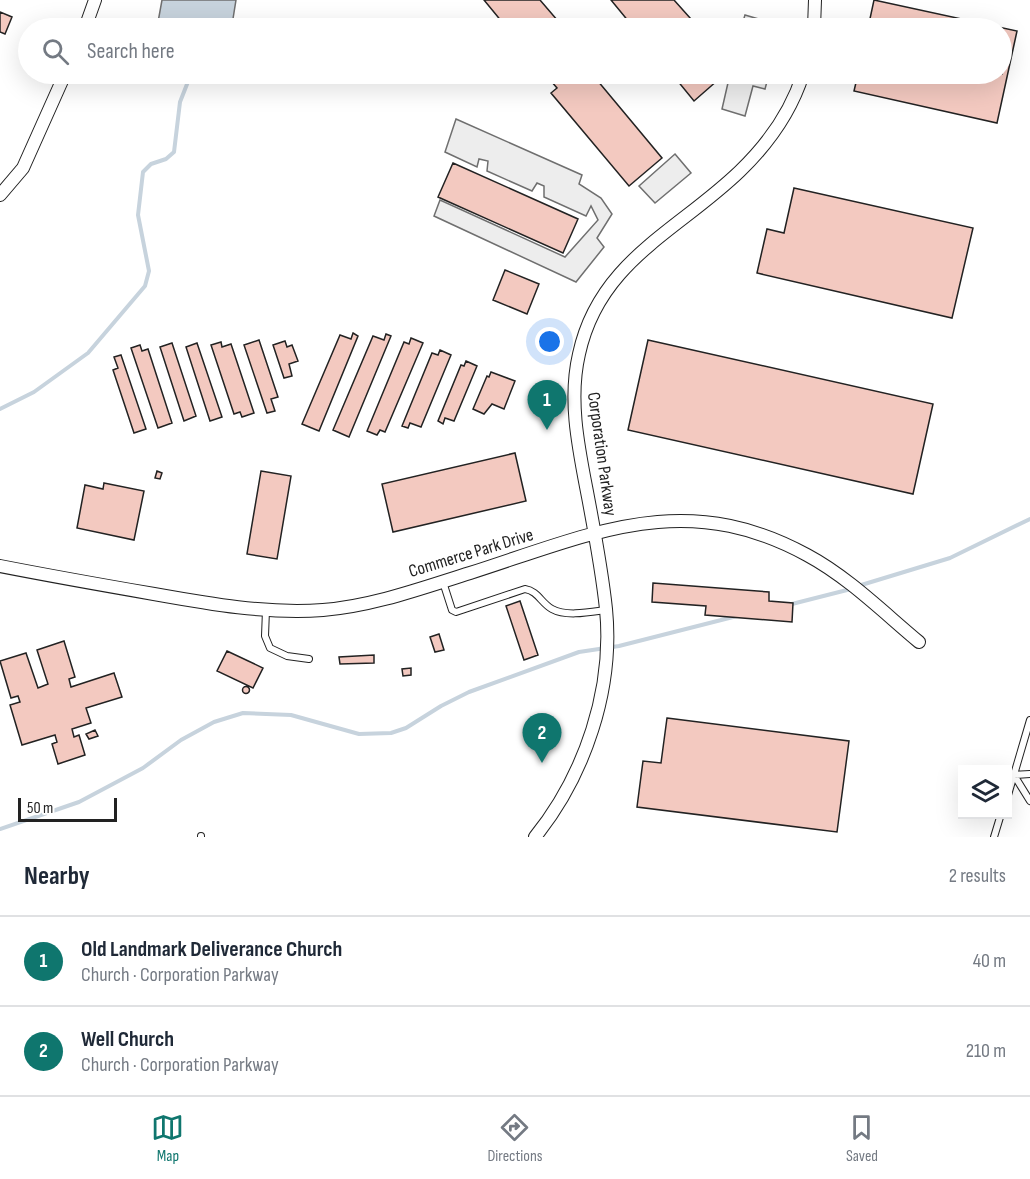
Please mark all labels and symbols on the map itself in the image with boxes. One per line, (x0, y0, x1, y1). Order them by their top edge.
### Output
your location (535, 327, 564, 356)
pin: 1 (528, 380, 566, 430)
street label: Corporation Parkway (583, 391, 621, 517)
street label: Commerce Park Drive (406, 524, 536, 582)
pin: 2 (522, 714, 562, 763)
scale bar (18, 795, 117, 822)

